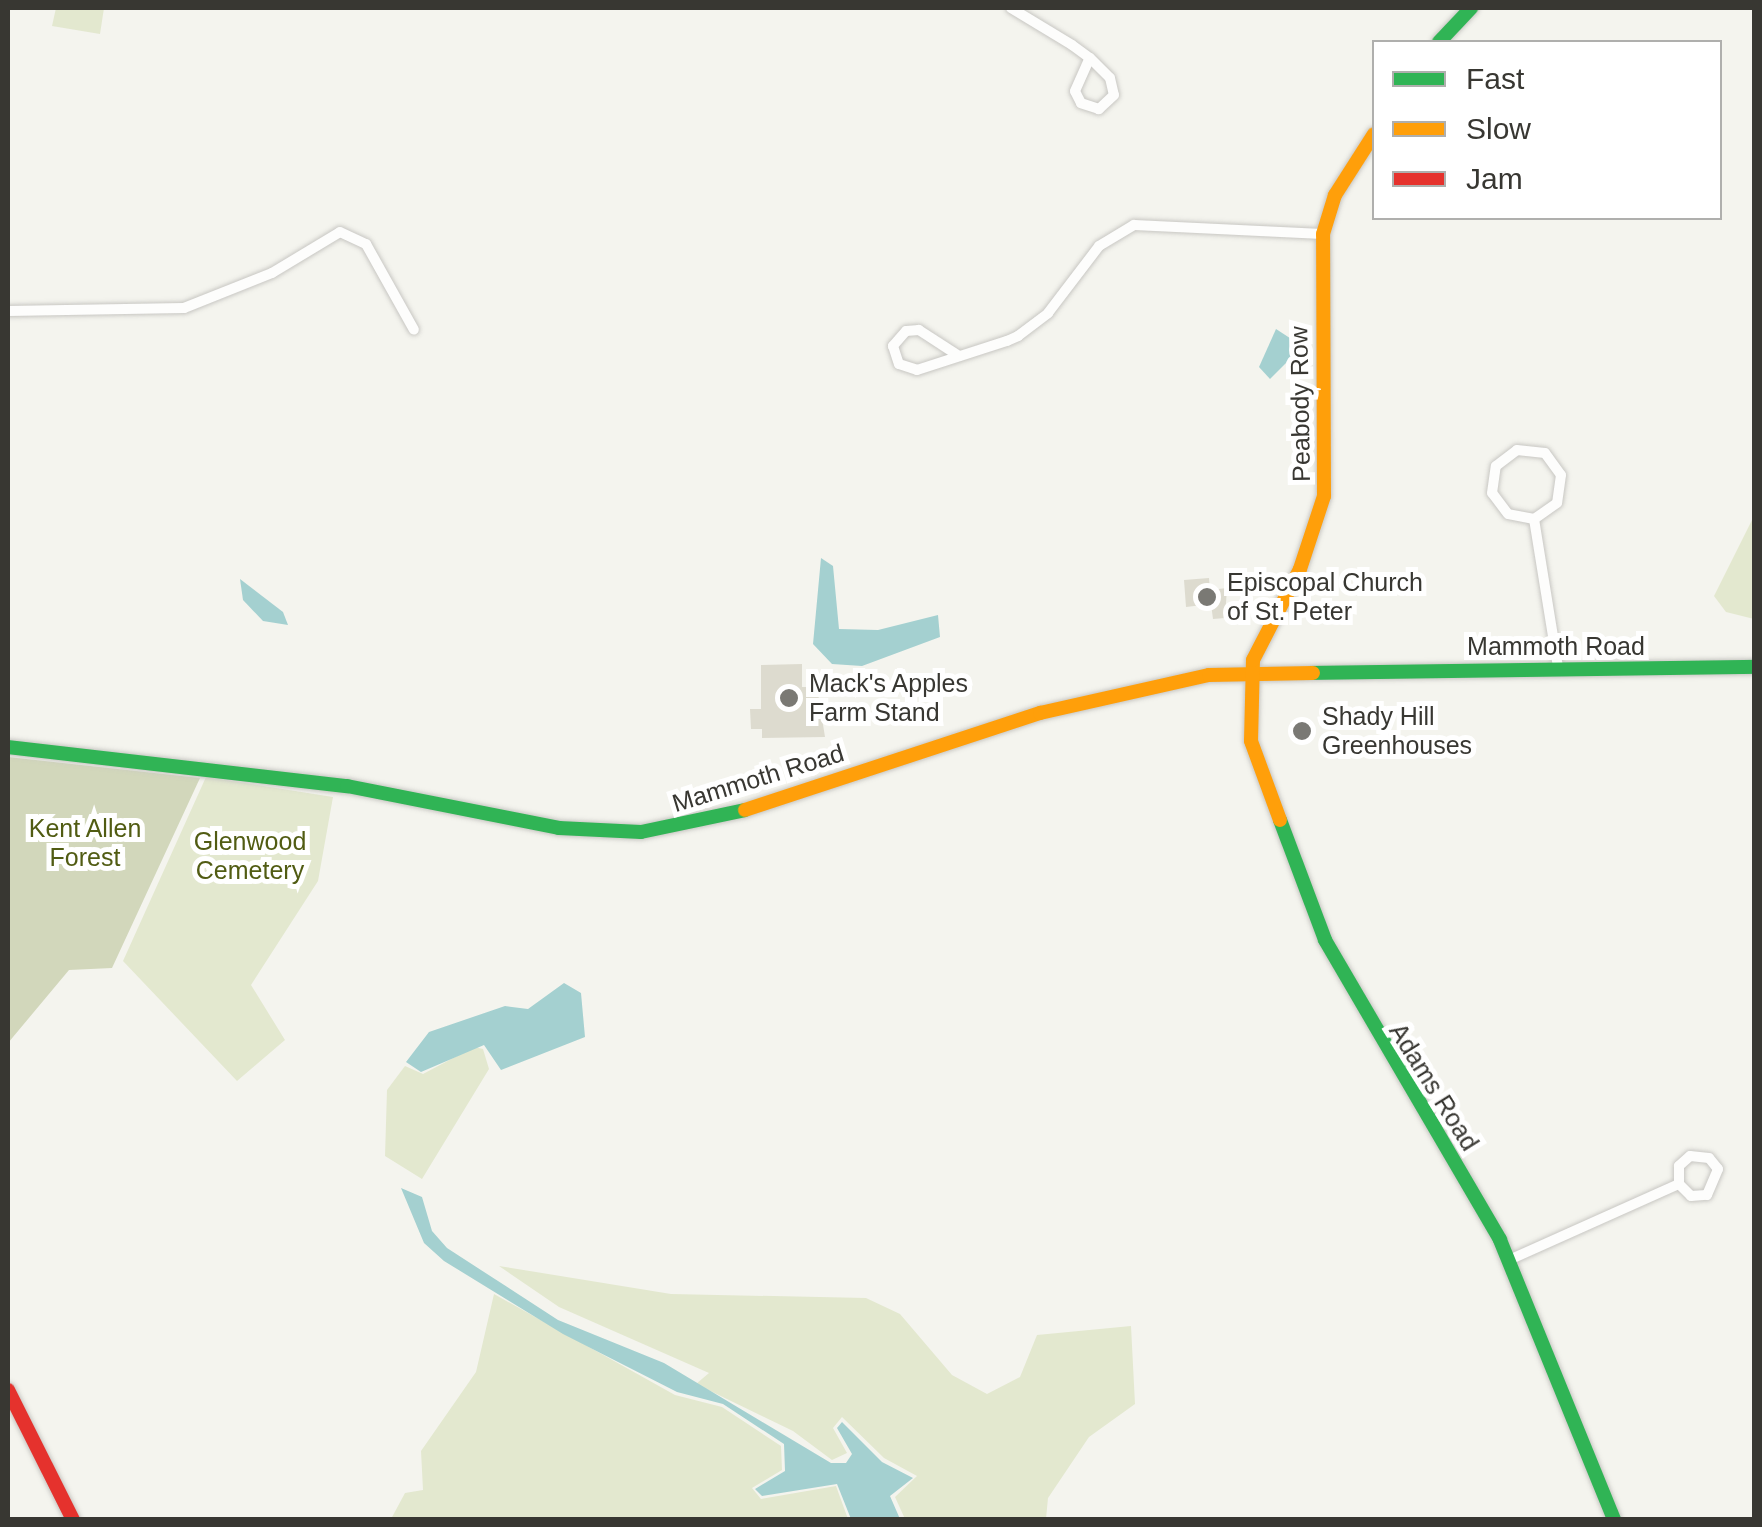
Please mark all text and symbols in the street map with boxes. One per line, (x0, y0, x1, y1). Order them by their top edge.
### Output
legend (1372, 40, 1722, 220)
text: Fast (1466, 62, 1524, 95)
text: Slow (1466, 112, 1531, 145)
text: Jam (1466, 162, 1523, 195)
street label: Peabody Row (1284, 326, 1316, 482)
place label: Episcopal Church of St. Peter (1227, 568, 1423, 627)
marker: Episcopal Church of St. Peter (1196, 586, 1218, 608)
street label: Mammoth Road (1467, 631, 1645, 661)
place label: Mack's Apples Farm Stand (809, 669, 969, 728)
marker: Mack's Apples Farm Stand (778, 687, 800, 709)
place label: Shady Hill Greenhouses (1322, 702, 1472, 761)
marker: Shady Hill Greenhouses (1291, 720, 1313, 742)
street label: Mammoth Road (669, 738, 847, 818)
park label: Kent Allen Forest (28, 814, 142, 873)
park label: Glenwood Cemetery (194, 827, 306, 886)
street label: Adams Road (1383, 1018, 1485, 1156)

